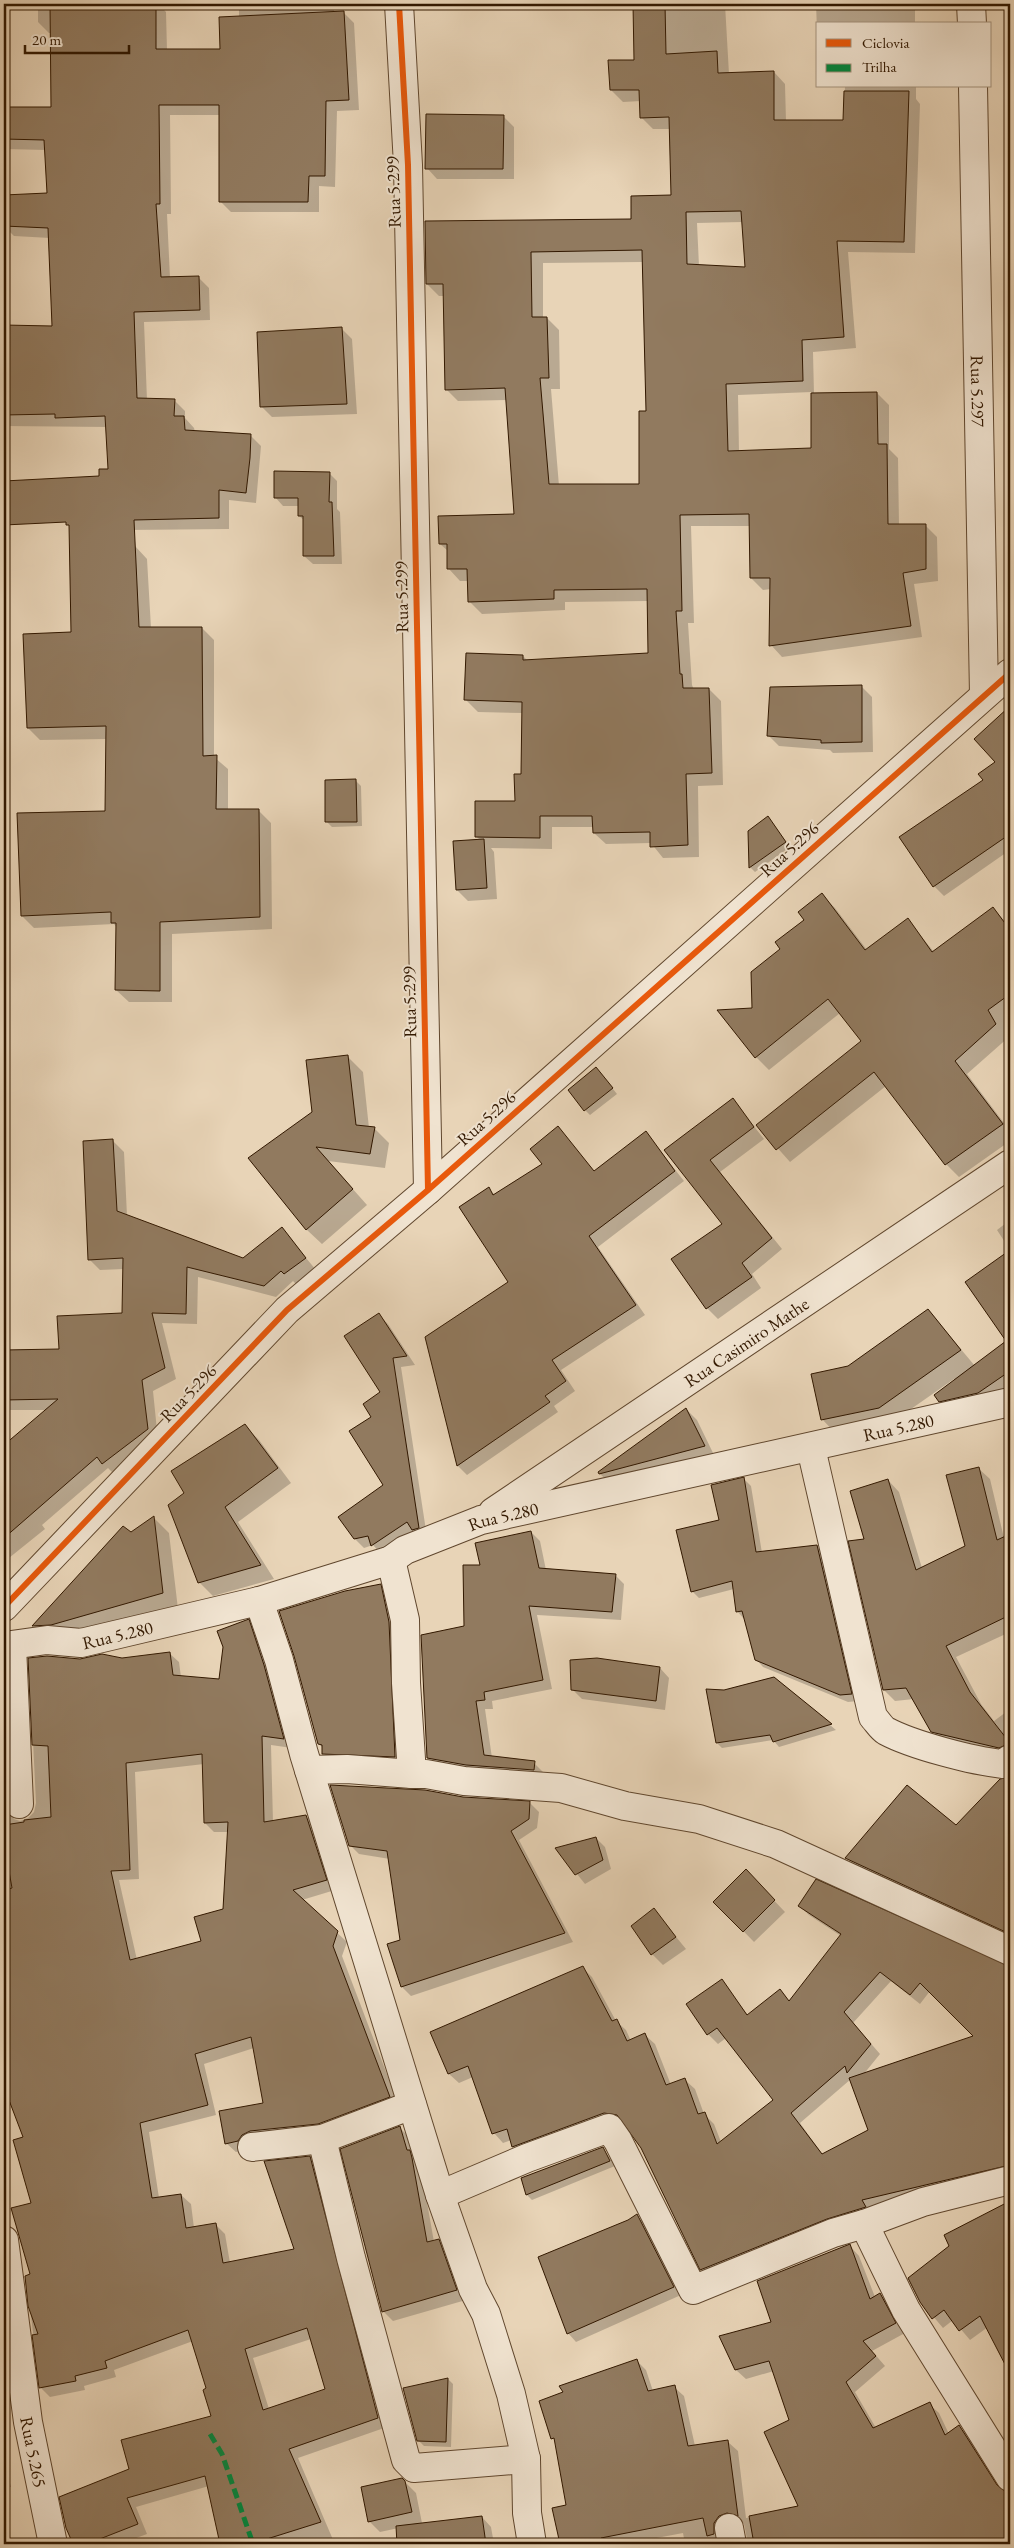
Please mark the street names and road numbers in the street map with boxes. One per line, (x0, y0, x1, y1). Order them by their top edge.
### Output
street label: Rua 5.299 (380, 155, 406, 228)
street label: Rua 5.297 (966, 355, 991, 427)
street label: Rua 5.299 (389, 561, 413, 633)
street label: Rua 5.296 (755, 816, 824, 882)
street label: Rua 5.299 (397, 966, 421, 1038)
street label: Rua 5.296 (452, 1085, 521, 1151)
street label: Rua Casimiro Mathe (679, 1292, 813, 1392)
street label: Rua 5.296 (155, 1359, 221, 1427)
street label: Rua 5.280 (861, 1408, 936, 1446)
street label: Rua 5.280 (464, 1496, 541, 1536)
street label: Rua 5.280 (80, 1615, 155, 1654)
street label: Rua 5.265 (16, 2414, 53, 2489)

